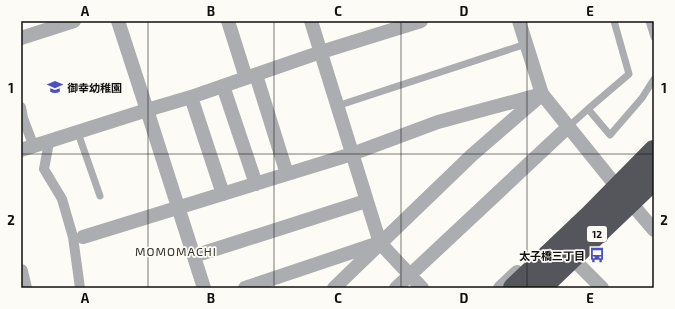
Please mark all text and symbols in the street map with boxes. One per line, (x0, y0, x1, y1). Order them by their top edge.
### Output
text: A (81, 3, 90, 19)
text: B (207, 3, 215, 19)
text: C (334, 3, 342, 19)
text: D (460, 3, 469, 19)
text: E (586, 3, 594, 19)
school or university icon: 御幸幼稚園 (46, 78, 64, 96)
text: 1 (8, 80, 14, 96)
text: 1 (661, 80, 667, 96)
place label: 御幸幼稚園 (67, 81, 122, 94)
text: 2 (7, 212, 15, 228)
text: 2 (660, 212, 668, 228)
road number: 12 (587, 226, 607, 242)
district label: MOMOMACHI (135, 244, 217, 258)
bus stop icon: 太子橋三丁目 (588, 246, 606, 264)
place label: 太子橋三丁目 (519, 249, 585, 262)
text: A (81, 290, 90, 306)
text: B (207, 290, 215, 306)
text: C (334, 290, 342, 306)
text: D (460, 290, 469, 306)
text: E (586, 290, 594, 306)

